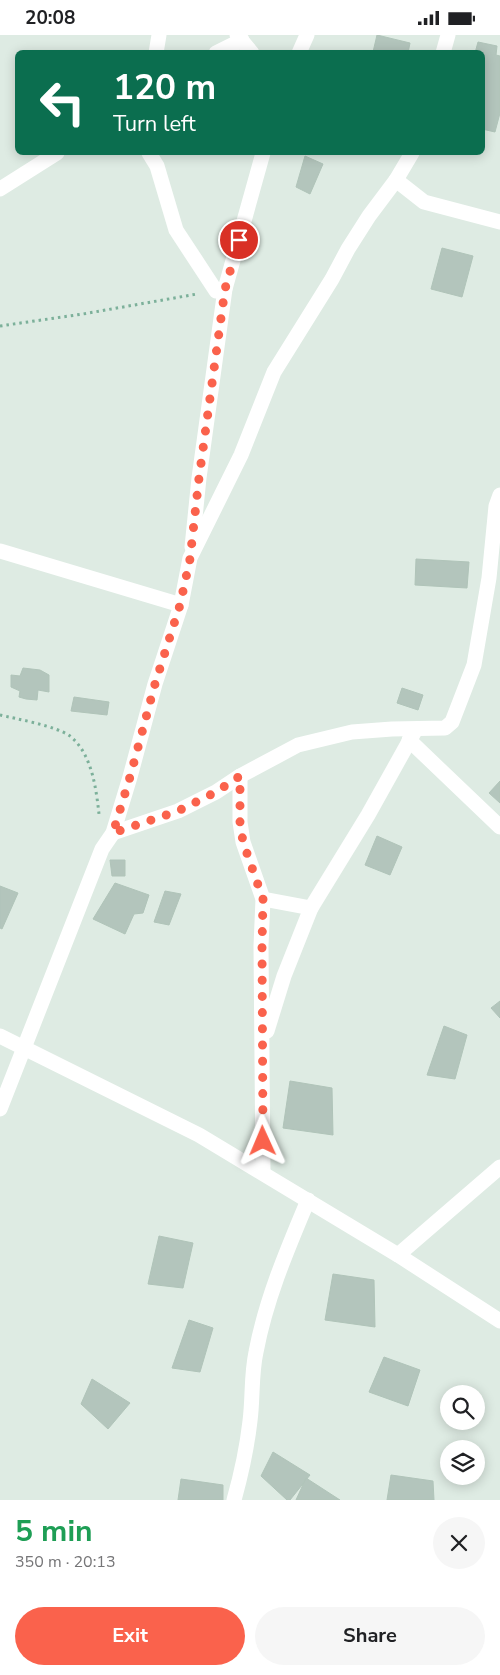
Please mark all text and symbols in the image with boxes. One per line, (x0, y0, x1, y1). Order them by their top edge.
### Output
text: 20:08 (25, 5, 75, 31)
text: 120 m (113, 64, 216, 111)
icon: left (30, 70, 95, 135)
text: Turn left (113, 109, 196, 139)
pin (218, 219, 260, 261)
icon: arrive (225, 226, 253, 254)
position arrow (236, 1114, 288, 1166)
map controls (440, 1385, 485, 1485)
button: search (440, 1385, 485, 1430)
button: layers (440, 1440, 485, 1485)
text: 5 min (15, 1511, 93, 1552)
button: close (433, 1517, 485, 1569)
text: 350 m · 20:13 (15, 1551, 116, 1573)
button: Exit (15, 1607, 245, 1665)
button: Share (255, 1607, 485, 1665)

